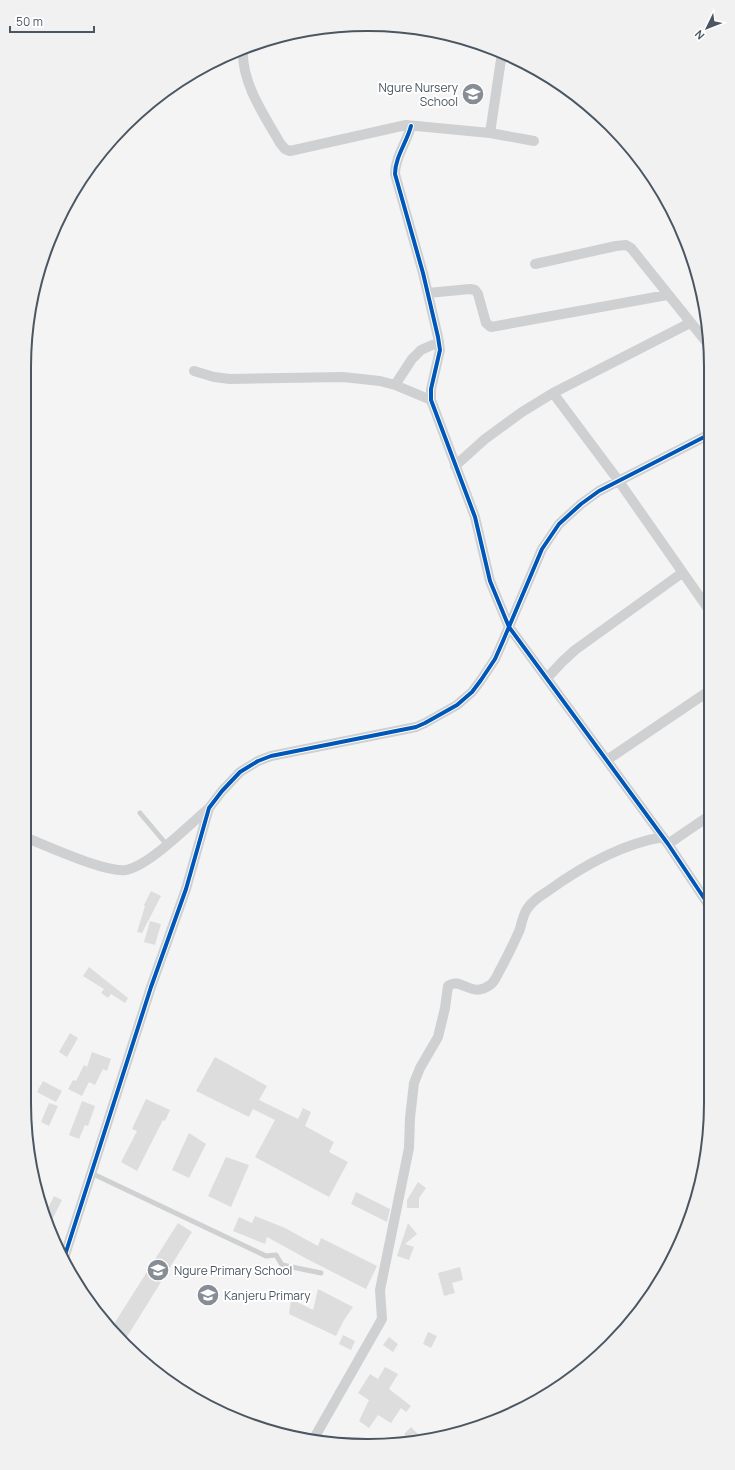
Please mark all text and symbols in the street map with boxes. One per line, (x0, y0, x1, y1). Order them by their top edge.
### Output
scale bar (10, 8, 94, 34)
north arrow (687, 8, 727, 48)
text: 50 m (16, 13, 43, 30)
text: N (691, 27, 708, 43)
place label: Ngure Nursery School (379, 79, 459, 110)
school or university icon: Ngure Nursery School (460, 81, 486, 107)
school or university icon: Ngure Primary School (145, 1257, 171, 1283)
place label: Ngure Primary School (174, 1262, 292, 1279)
school or university icon: Kanjeru Primary (195, 1282, 221, 1308)
place label: Kanjeru Primary (224, 1287, 311, 1304)

